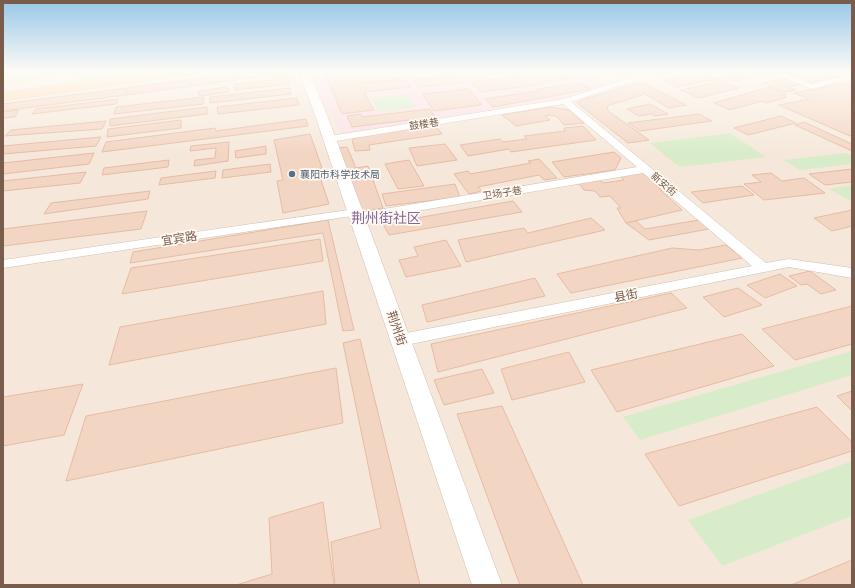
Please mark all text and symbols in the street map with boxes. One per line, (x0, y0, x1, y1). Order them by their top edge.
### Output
street label: 鼓楼巷 (408, 115, 440, 133)
place label: 襄阳市科学技术局 (300, 168, 380, 181)
marker: 襄阳市科学技术局 (287, 169, 297, 179)
street label: 新安街 (648, 169, 680, 199)
street label: 卫场子巷 (481, 183, 523, 203)
district label: 荆州街社区 (351, 209, 421, 227)
street label: 宜宾路 (160, 228, 198, 248)
street label: 县街 (613, 285, 639, 305)
street label: 荆州街 (384, 309, 410, 347)

